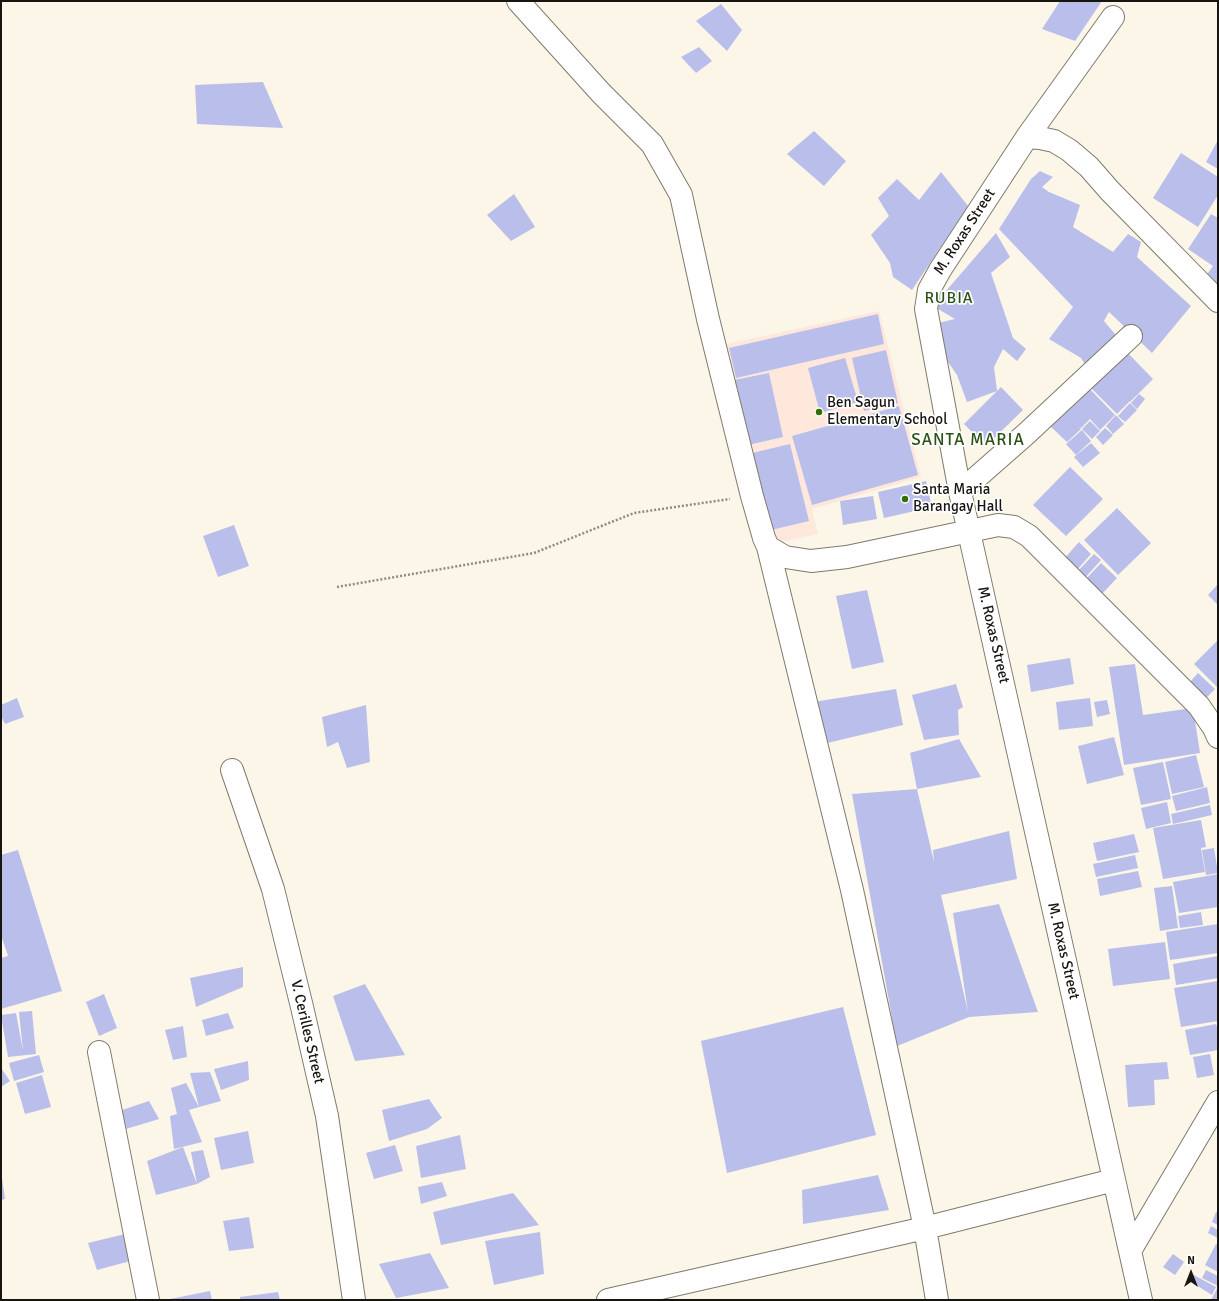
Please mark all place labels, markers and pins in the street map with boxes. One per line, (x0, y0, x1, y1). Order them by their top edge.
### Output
place label: Ben Sagun Elementary School (827, 394, 948, 429)
marker: Ben Sagun Elementary School (814, 407, 824, 417)
place label: Santa Maria Barangay Hall (913, 481, 1003, 516)
marker: Santa Maria Barangay Hall (900, 494, 910, 504)

